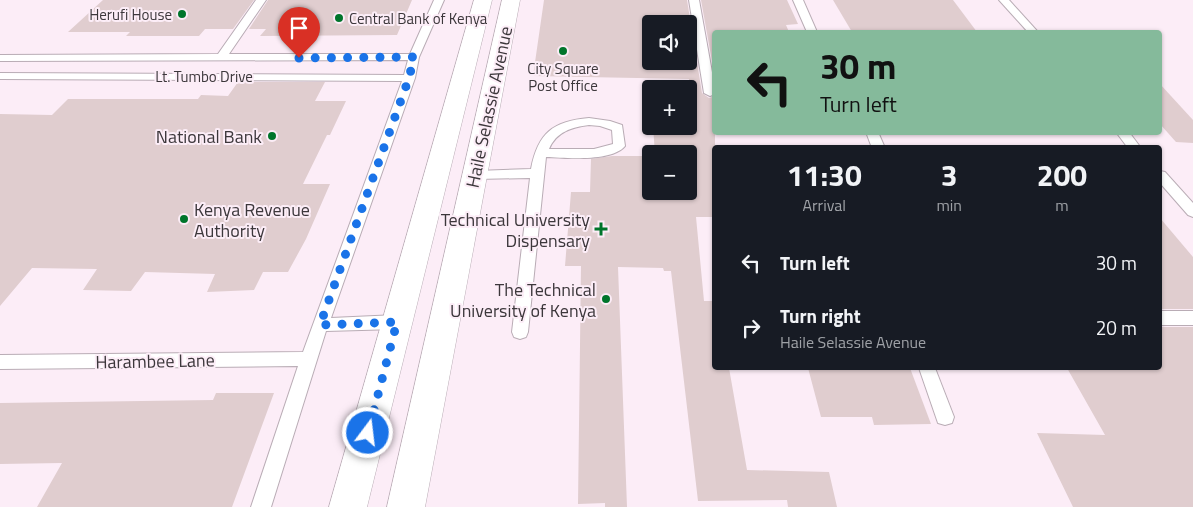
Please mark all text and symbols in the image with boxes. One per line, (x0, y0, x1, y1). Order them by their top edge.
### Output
place label: Herufi House (89, 3, 172, 26)
pin (278, 7, 320, 58)
place label: Central Bank of Kenya (349, 7, 488, 30)
marker: Herufi House (176, 8, 188, 20)
marker: Central Bank of Kenya (333, 12, 345, 24)
icon: arrive (285, 14, 313, 42)
map controls (642, 15, 697, 200)
button: sound (642, 15, 697, 70)
street label: Haile Selassie Avenue (459, 24, 519, 190)
text: 30 m (820, 39, 896, 93)
marker: City Square Post Office (557, 45, 569, 57)
icon: left (737, 50, 802, 115)
place label: City Square Post Office (527, 57, 599, 97)
street label: Lt. Tumbo Drive (155, 65, 253, 88)
button: + (642, 80, 697, 135)
text: Turn left (820, 87, 897, 121)
place label: National Bank (156, 123, 262, 150)
marker: National Bank (266, 130, 278, 142)
button: − (642, 145, 697, 200)
text: 11:30 (787, 152, 862, 198)
text: 3 (941, 152, 958, 198)
text: 200 (1037, 152, 1087, 198)
text: Arrival (803, 193, 846, 217)
text: min (936, 193, 962, 217)
text: m (1055, 193, 1069, 217)
place label: Kenya Revenue Authority (194, 196, 310, 244)
place label: Technical University Dispensary (441, 206, 590, 254)
marker: Kenya Revenue Authority (178, 213, 190, 225)
marker: Technical University Dispensary (594, 222, 608, 236)
text: Turn left (780, 248, 850, 277)
text: 30 m (1096, 248, 1137, 277)
icon: left (737, 249, 765, 277)
place label: The Technical University of Kenya (450, 276, 596, 324)
marker: The Technical University of Kenya (600, 293, 612, 305)
text: Turn right (780, 301, 861, 330)
text: 20 m (1096, 313, 1137, 342)
icon: right (737, 314, 765, 342)
text: Haile Selassie Avenue (780, 330, 926, 354)
street label: Harambee Lane (95, 346, 215, 376)
position arrow (341, 406, 393, 458)

